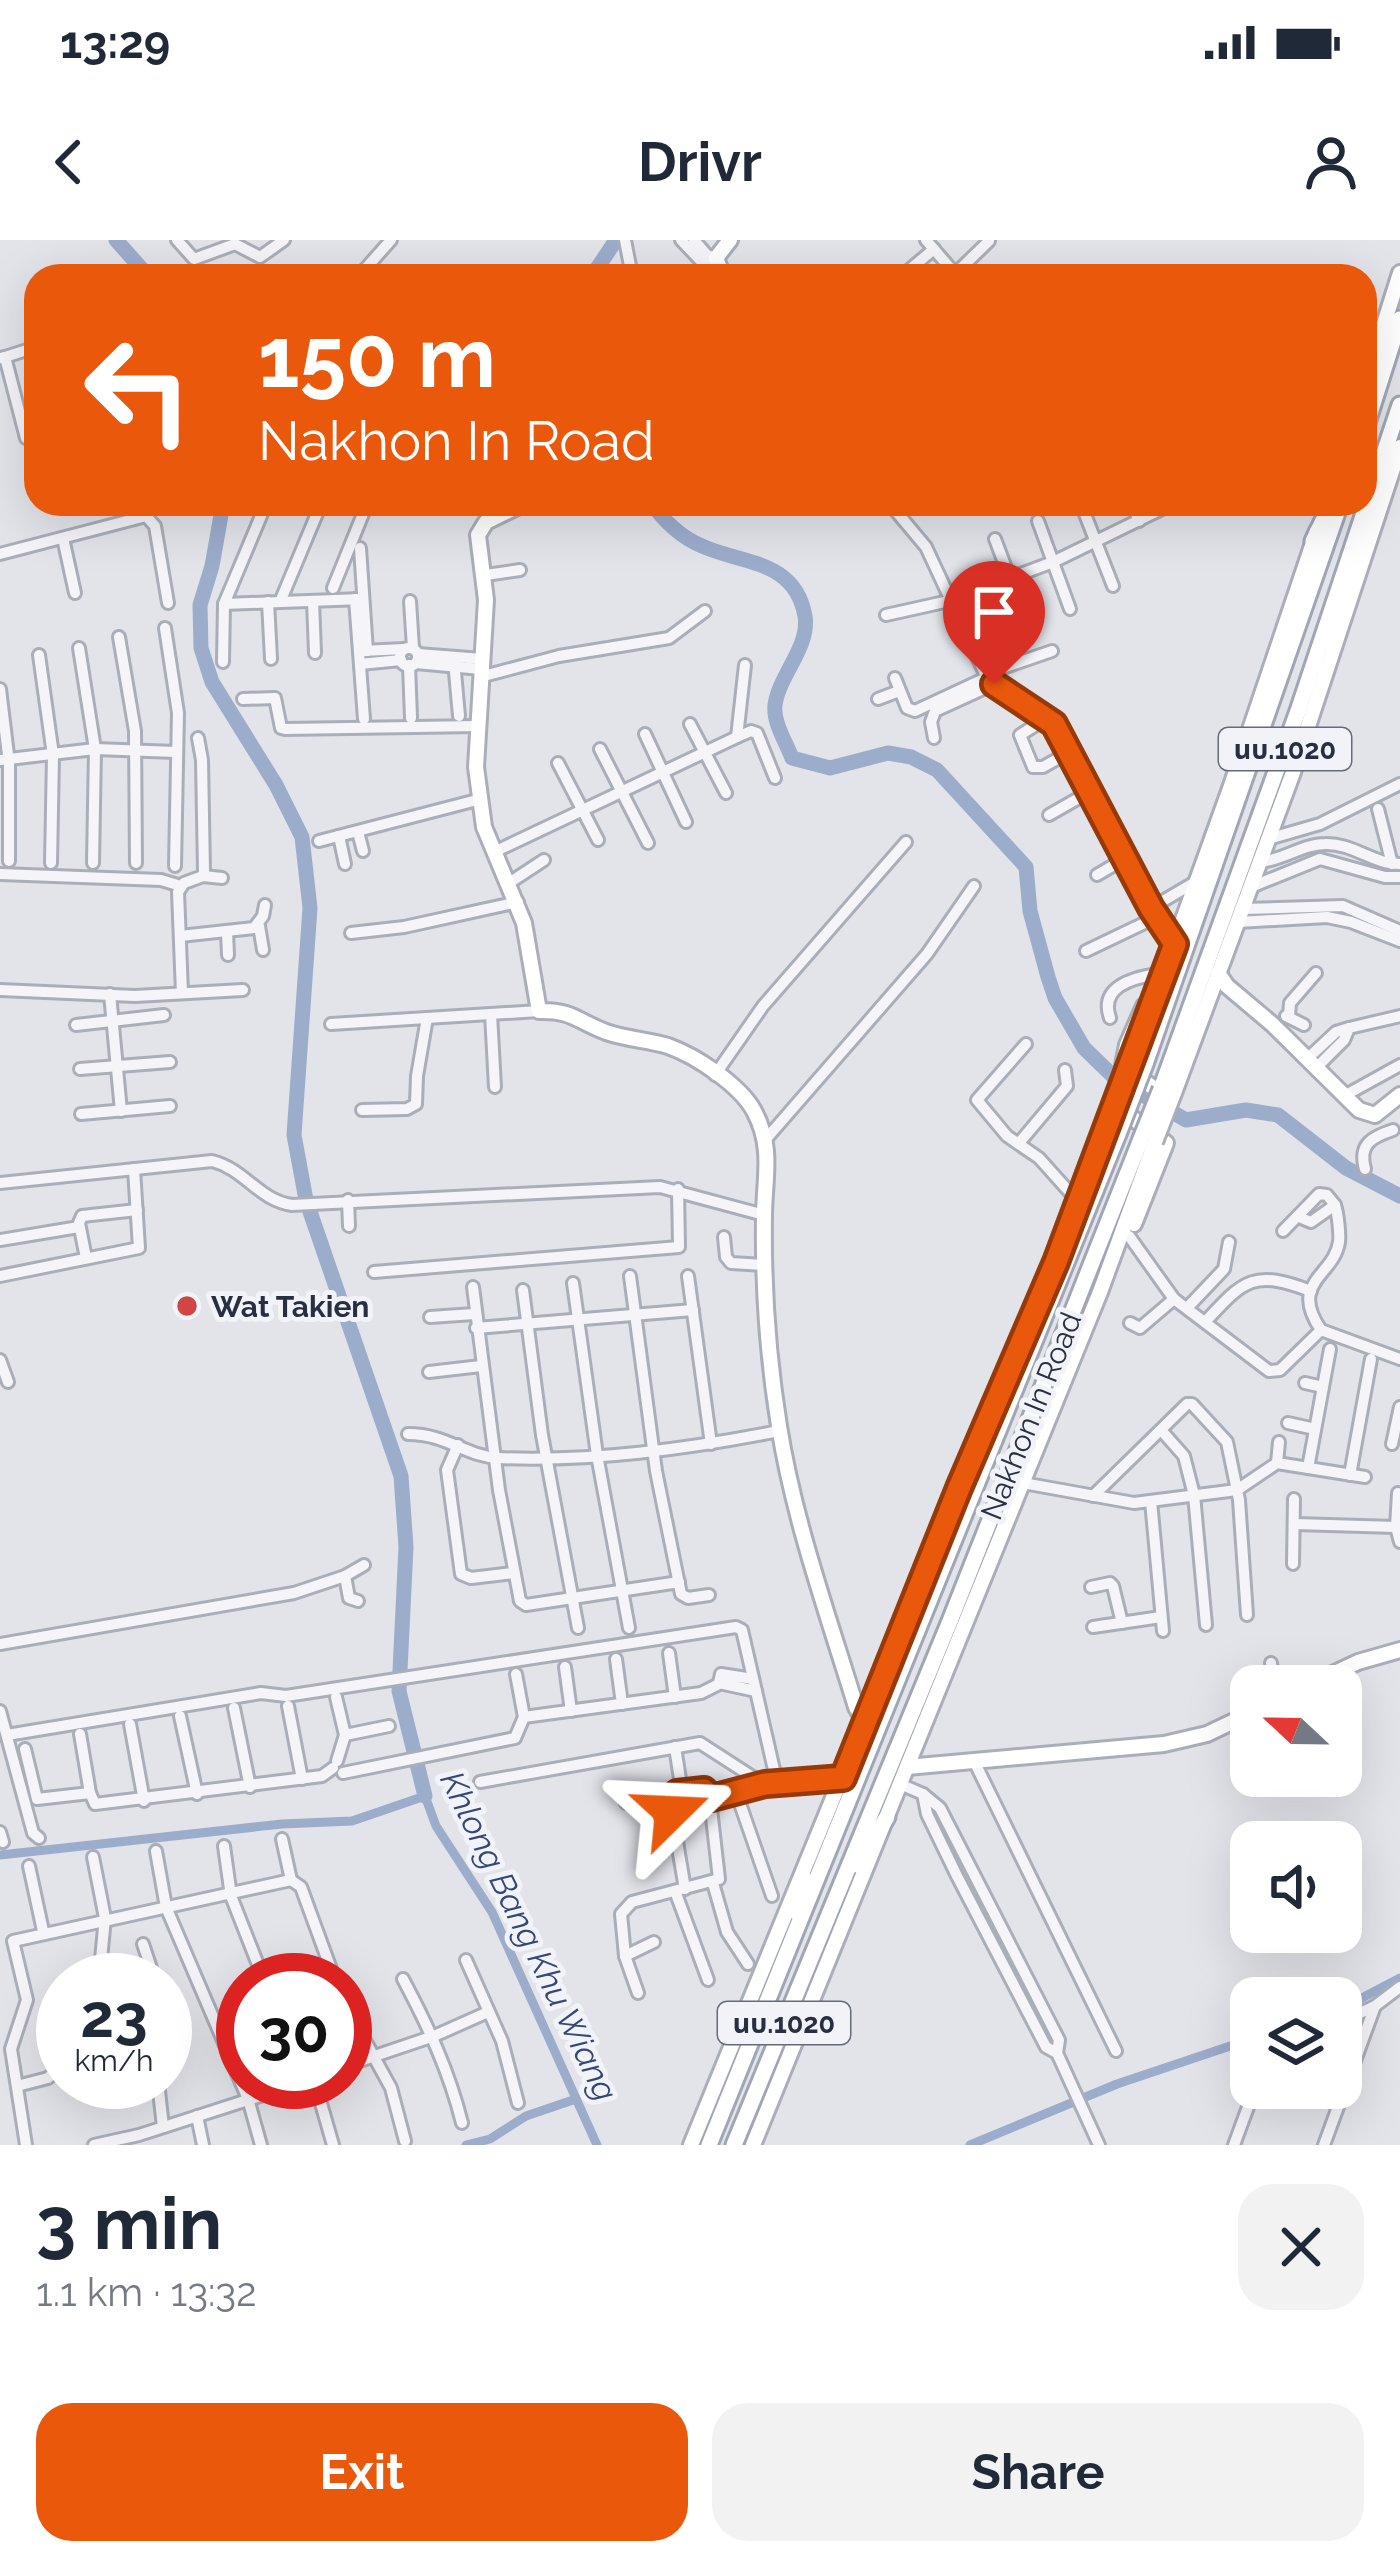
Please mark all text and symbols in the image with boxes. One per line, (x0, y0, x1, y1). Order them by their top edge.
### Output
text: 13:29 (60, 16, 170, 69)
icon: back (36, 129, 102, 195)
icon: person (1298, 129, 1364, 195)
text: Drivr (638, 130, 762, 194)
text: 150 m (258, 308, 496, 407)
icon: left (60, 312, 216, 468)
text: Nakhon In Road (258, 409, 655, 473)
pin (943, 561, 1045, 684)
icon: arrive (961, 579, 1027, 645)
road number: นบ.1020 (1219, 728, 1351, 770)
place label: Wat Takien (211, 1289, 369, 1324)
marker: Wat Takien (174, 1293, 200, 1319)
street label: Nakhon In Road (974, 1307, 1088, 1525)
north arrow (1230, 1665, 1362, 1797)
map controls (1230, 1665, 1362, 2109)
position arrow (609, 1749, 735, 1875)
water label: Khlong Bang Khu Wiang (432, 1765, 626, 2107)
button: sound (1230, 1821, 1362, 1953)
speed limit sign: 30 (216, 1953, 372, 2109)
button: layers (1230, 1977, 1362, 2109)
text: 23 (80, 1981, 148, 2051)
road number: นบ.1020 (718, 2002, 850, 2044)
text: km/h (74, 2043, 154, 2078)
text: 3 min (36, 2181, 222, 2266)
button: close (1238, 2184, 1364, 2310)
text: 1.1 km · 13:32 (36, 2269, 256, 2315)
button: Exit (36, 2403, 688, 2541)
button: Share (712, 2403, 1364, 2541)

